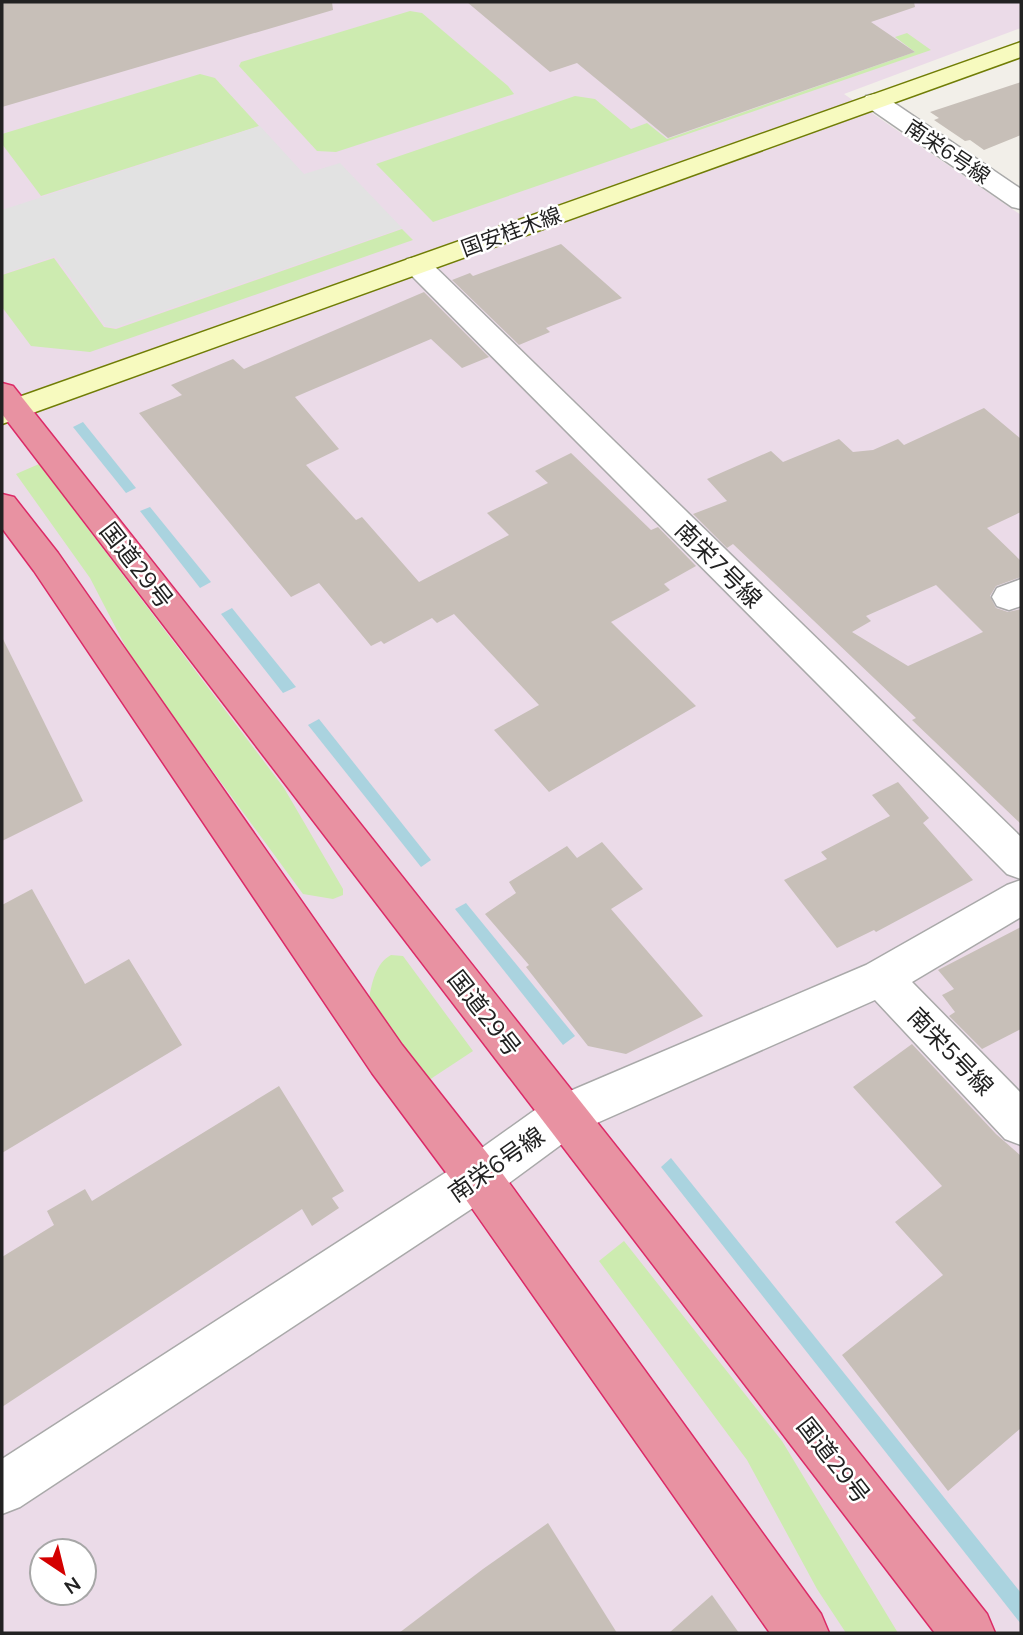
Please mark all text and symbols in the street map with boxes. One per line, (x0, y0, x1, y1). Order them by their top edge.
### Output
street label: 南栄6号線 (901, 113, 995, 189)
street label: 国安桂木線 (457, 201, 565, 261)
street label: 南栄7号線 (669, 514, 769, 614)
street label: 国道29号 (94, 516, 180, 614)
street label: 国道29号 (442, 964, 528, 1062)
street label: 南栄5号線 (902, 1001, 1000, 1101)
street label: 南栄6号線 (442, 1120, 550, 1208)
street label: 国道29号 (791, 1411, 877, 1509)
north arrow (28, 1537, 98, 1607)
text: N (60, 1572, 86, 1600)

